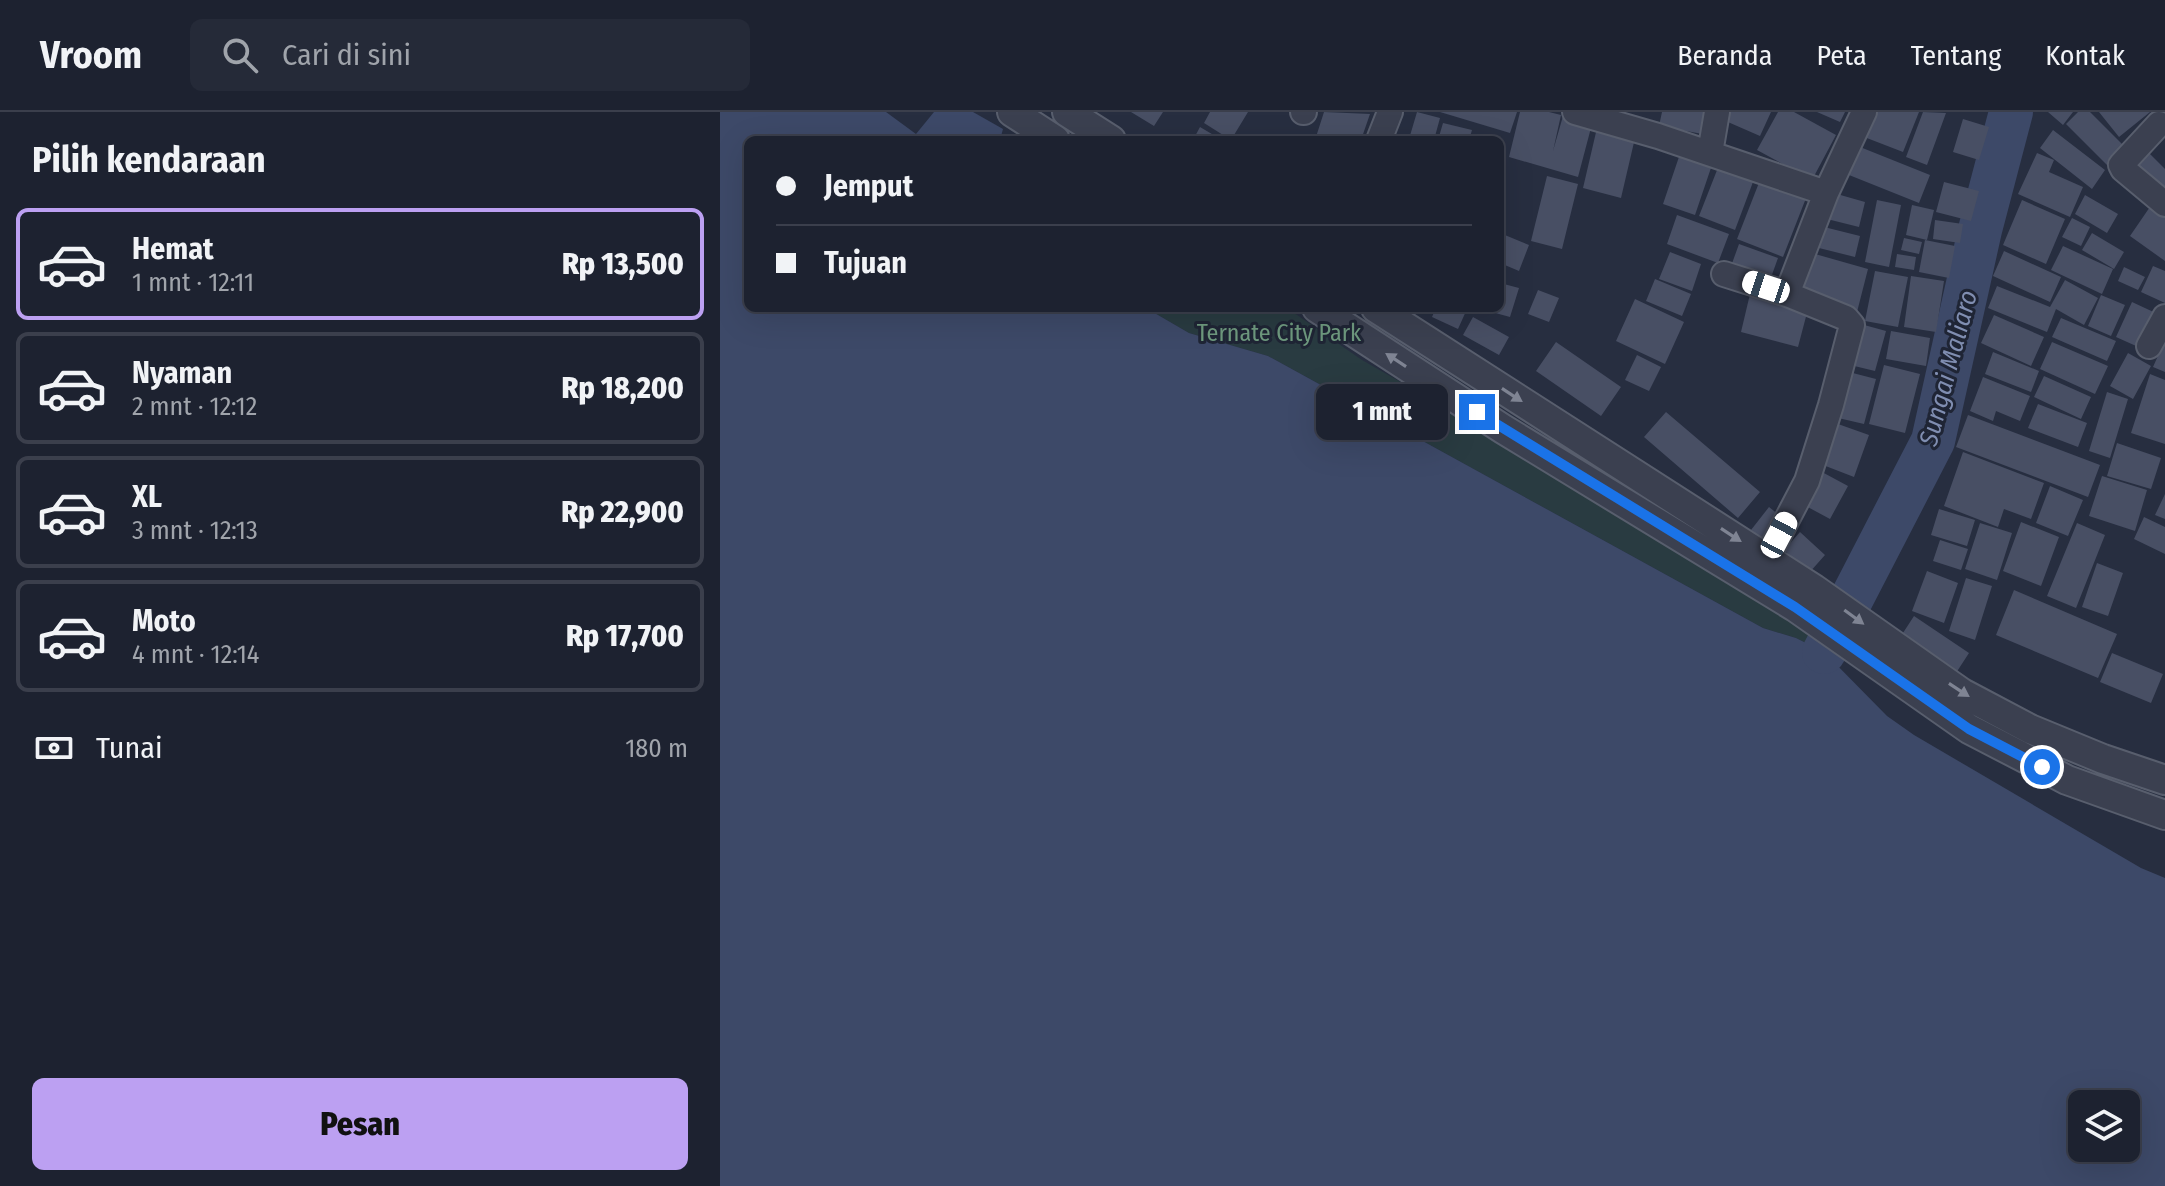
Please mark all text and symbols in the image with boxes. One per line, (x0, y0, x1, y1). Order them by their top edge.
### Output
search box (190, 19, 750, 91)
text: Vroom (40, 32, 142, 78)
icon: search (218, 33, 262, 77)
text: Cari di sini (282, 37, 411, 73)
text: Beranda (1677, 39, 1772, 72)
text: Peta (1816, 39, 1867, 72)
text: Tentang (1911, 39, 2001, 72)
text: Kontak (2045, 39, 2125, 72)
text: Pilih kendaraan (32, 138, 266, 182)
text: Jemput (824, 168, 913, 204)
icon: car (36, 228, 108, 300)
text: Hemat (132, 231, 214, 267)
text: Tujuan (824, 245, 907, 281)
text: Rp 13,500 (562, 246, 684, 282)
text: 1 mnt · 12:11 (132, 267, 254, 298)
car (1739, 268, 1793, 306)
water label: Sungai Maliaro (1913, 287, 1984, 450)
park label: Ternate City Park (1197, 319, 1362, 347)
icon: car (36, 352, 108, 424)
one-way arrow (1385, 353, 1407, 367)
text: Nyaman (132, 355, 232, 391)
text: Rp 18,200 (561, 370, 684, 406)
callout: 1 mnt (1317, 384, 1449, 440)
one-way arrow (1502, 387, 1523, 402)
text: 2 mnt · 12:12 (132, 391, 257, 422)
route end (1459, 394, 1495, 430)
text: 1 mnt (1352, 396, 1412, 427)
icon: car (36, 476, 108, 548)
text: XL (132, 479, 162, 515)
text: Rp 22,900 (561, 494, 684, 530)
car (1757, 508, 1801, 562)
text: 3 mnt · 12:13 (132, 515, 258, 546)
one-way arrow (1720, 528, 1742, 542)
icon: car (36, 600, 108, 672)
text: Moto (132, 603, 196, 639)
one-way arrow (1844, 609, 1865, 624)
text: Rp 17,700 (566, 618, 684, 654)
text: 4 mnt · 12:14 (132, 639, 259, 670)
one-way arrow (1948, 682, 1969, 697)
icon: cash (32, 726, 76, 770)
text: Tunai (96, 730, 162, 766)
text: 180 m (625, 733, 688, 764)
route start (2024, 749, 2060, 785)
button: Pesan (32, 1078, 688, 1170)
map controls (2068, 1090, 2140, 1162)
button: layers (2068, 1090, 2140, 1162)

